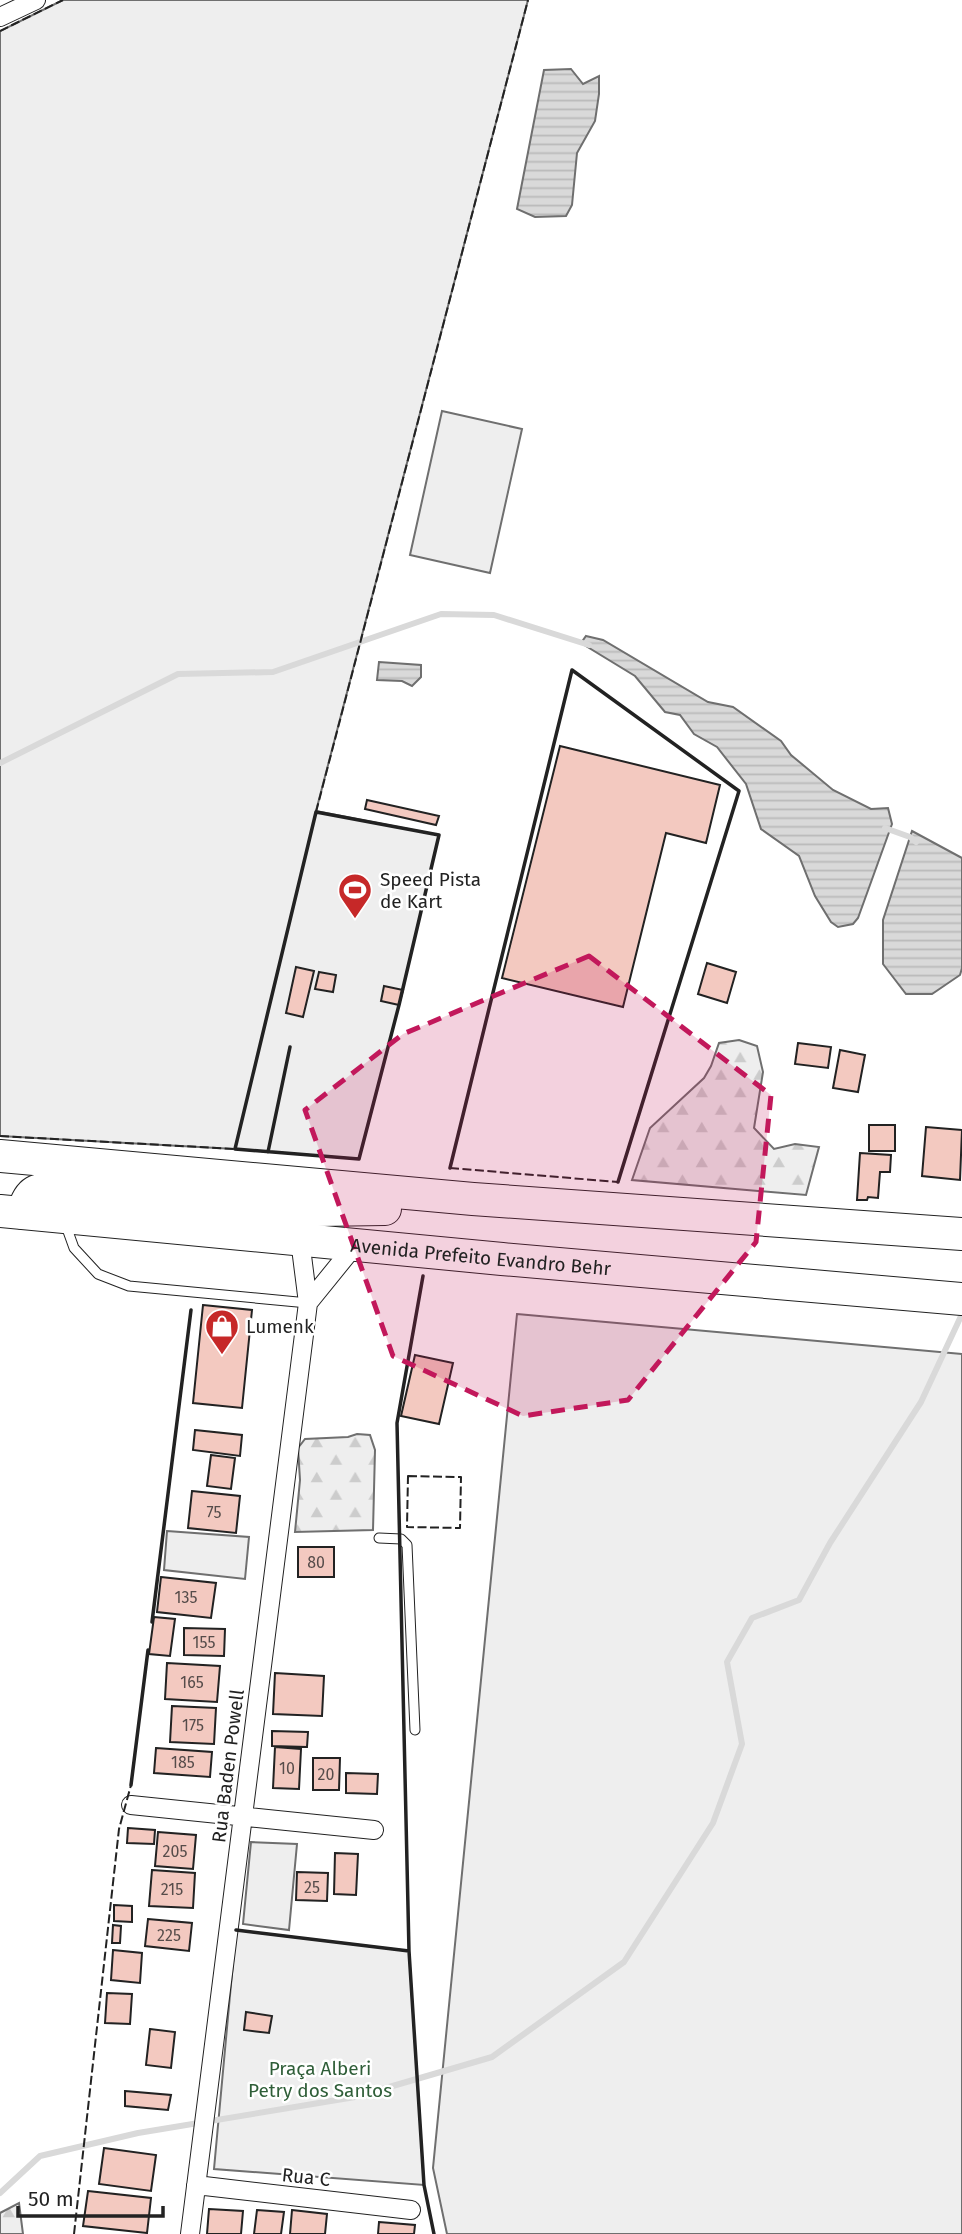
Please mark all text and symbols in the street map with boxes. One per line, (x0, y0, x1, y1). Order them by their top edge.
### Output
place label: Speed Pista de Kart (380, 868, 481, 913)
sports icon: Speed Pista de Kart (336, 871, 374, 920)
street label: Avenida Prefeito Evandro Behr (350, 1233, 613, 1280)
shop icon: Lumenk (203, 1307, 241, 1356)
place label: Lumenk (246, 1315, 314, 1338)
house number: 75 (207, 1503, 221, 1522)
house number: 80 (307, 1553, 325, 1572)
house number: 135 (175, 1588, 197, 1607)
house number: 155 (193, 1633, 215, 1652)
house number: 165 (180, 1673, 204, 1692)
street label: Rua Baden Powell (207, 1688, 249, 1844)
house number: 175 (182, 1716, 204, 1735)
house number: 185 (171, 1753, 195, 1772)
house number: 10 (279, 1759, 295, 1778)
house number: 20 (318, 1765, 334, 1784)
house number: 205 (163, 1842, 187, 1861)
house number: 25 (304, 1878, 320, 1897)
house number: 215 (161, 1880, 183, 1899)
house number: 225 (157, 1926, 181, 1945)
park label: Praça Alberi Petry dos Santos (248, 2057, 392, 2102)
street label: Rua C (281, 2163, 332, 2191)
scale bar (18, 2174, 163, 2218)
text: 50 m (28, 2186, 74, 2212)

